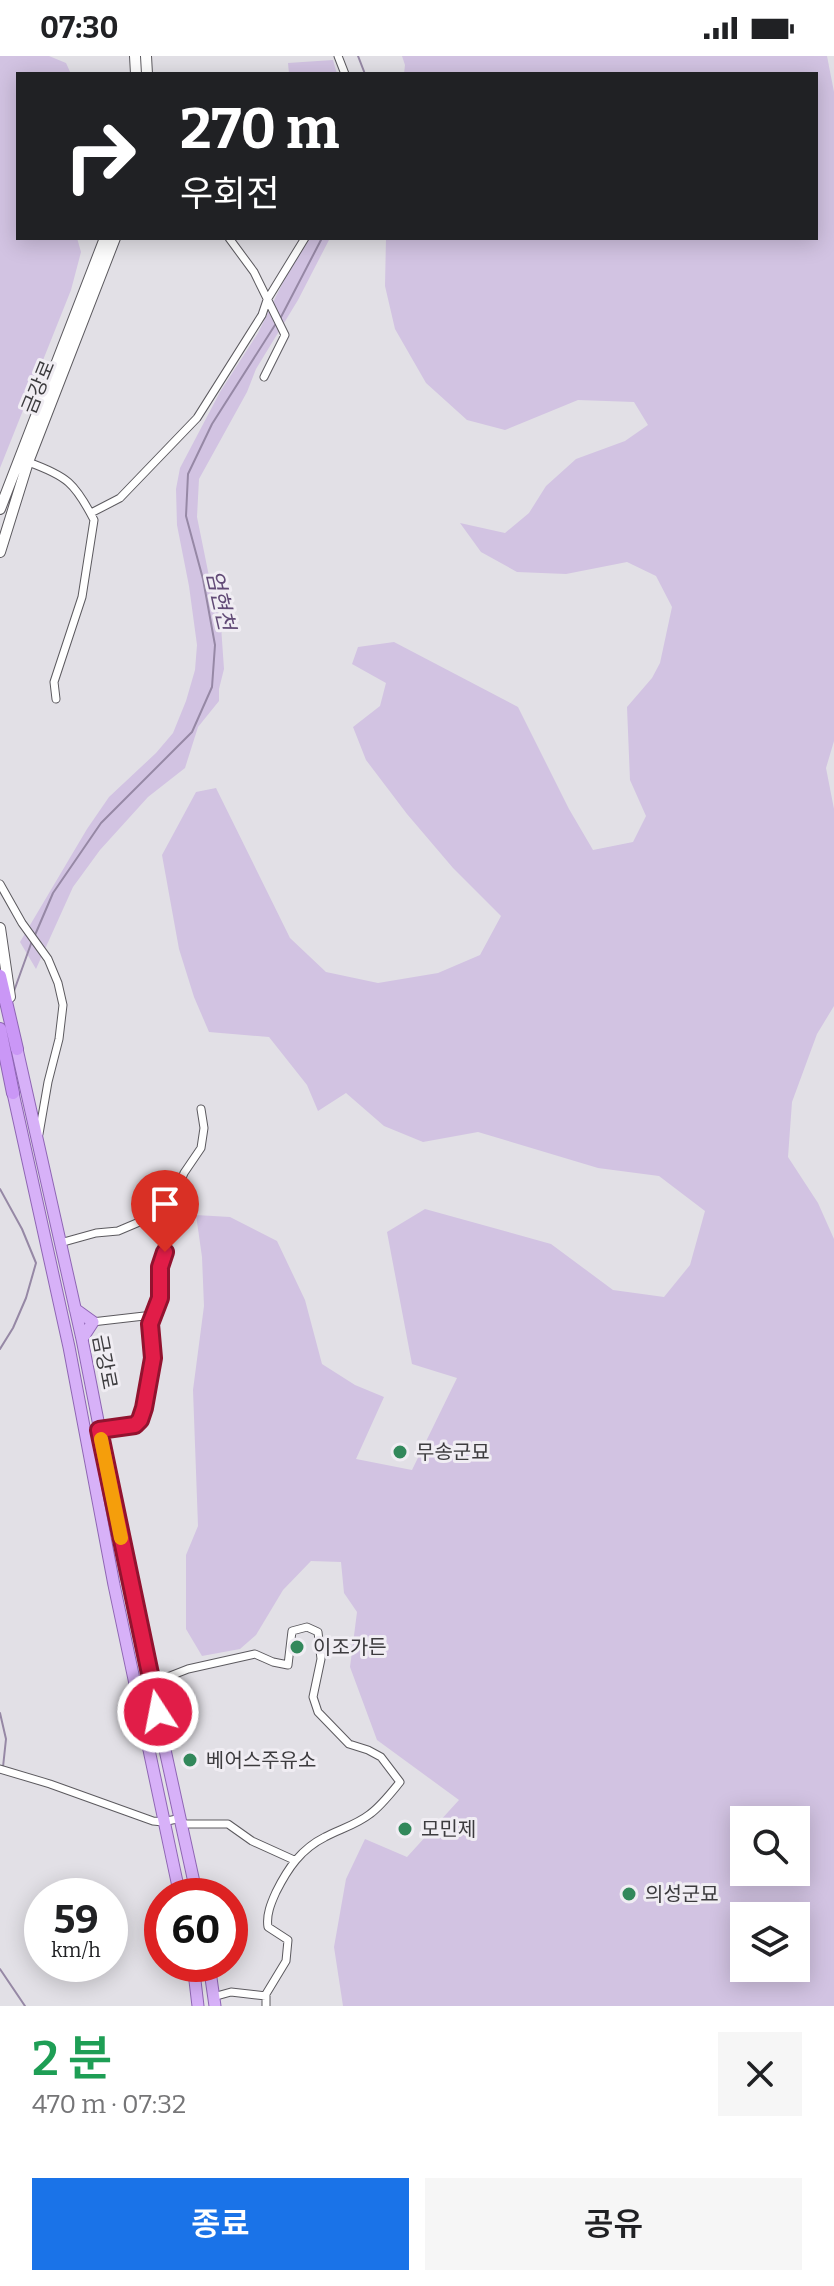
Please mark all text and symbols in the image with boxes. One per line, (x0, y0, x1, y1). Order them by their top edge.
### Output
text: 07:30 (40, 10, 119, 46)
text: 270 m (180, 96, 340, 163)
icon: right (48, 104, 152, 208)
text: 우회전 (180, 172, 279, 216)
street label: 금강로 (17, 357, 59, 417)
water label: 엄현천 (201, 567, 241, 635)
pin (131, 1170, 199, 1252)
icon: arrive (143, 1182, 187, 1226)
street label: 금강로 (88, 1333, 122, 1391)
place label: 무송군묘 (416, 1440, 490, 1464)
marker: 무송군묘 (391, 1443, 409, 1461)
place label: 이조가든 (313, 1635, 387, 1659)
marker: 이조가든 (288, 1638, 306, 1656)
position arrow (116, 1670, 200, 1754)
place label: 베어스주유소 (206, 1748, 316, 1772)
marker: 베어스주유소 (181, 1751, 199, 1769)
map controls (730, 1806, 810, 1982)
button: search (730, 1806, 810, 1886)
place label: 모민제 (421, 1817, 476, 1841)
marker: 모민제 (396, 1820, 414, 1838)
speed limit sign: 60 (144, 1878, 248, 1982)
place label: 의성군묘 (645, 1882, 719, 1906)
marker: 의성군묘 (620, 1885, 638, 1903)
text: 59 (53, 1896, 99, 1944)
button: layers (730, 1902, 810, 1982)
text: km/h (51, 1938, 101, 1962)
text: 2 분 (32, 2030, 112, 2088)
button: close (718, 2032, 802, 2116)
text: 470 m · 07:32 (32, 2089, 186, 2120)
button: 종료 (32, 2178, 409, 2270)
button: 공유 (425, 2178, 802, 2270)

